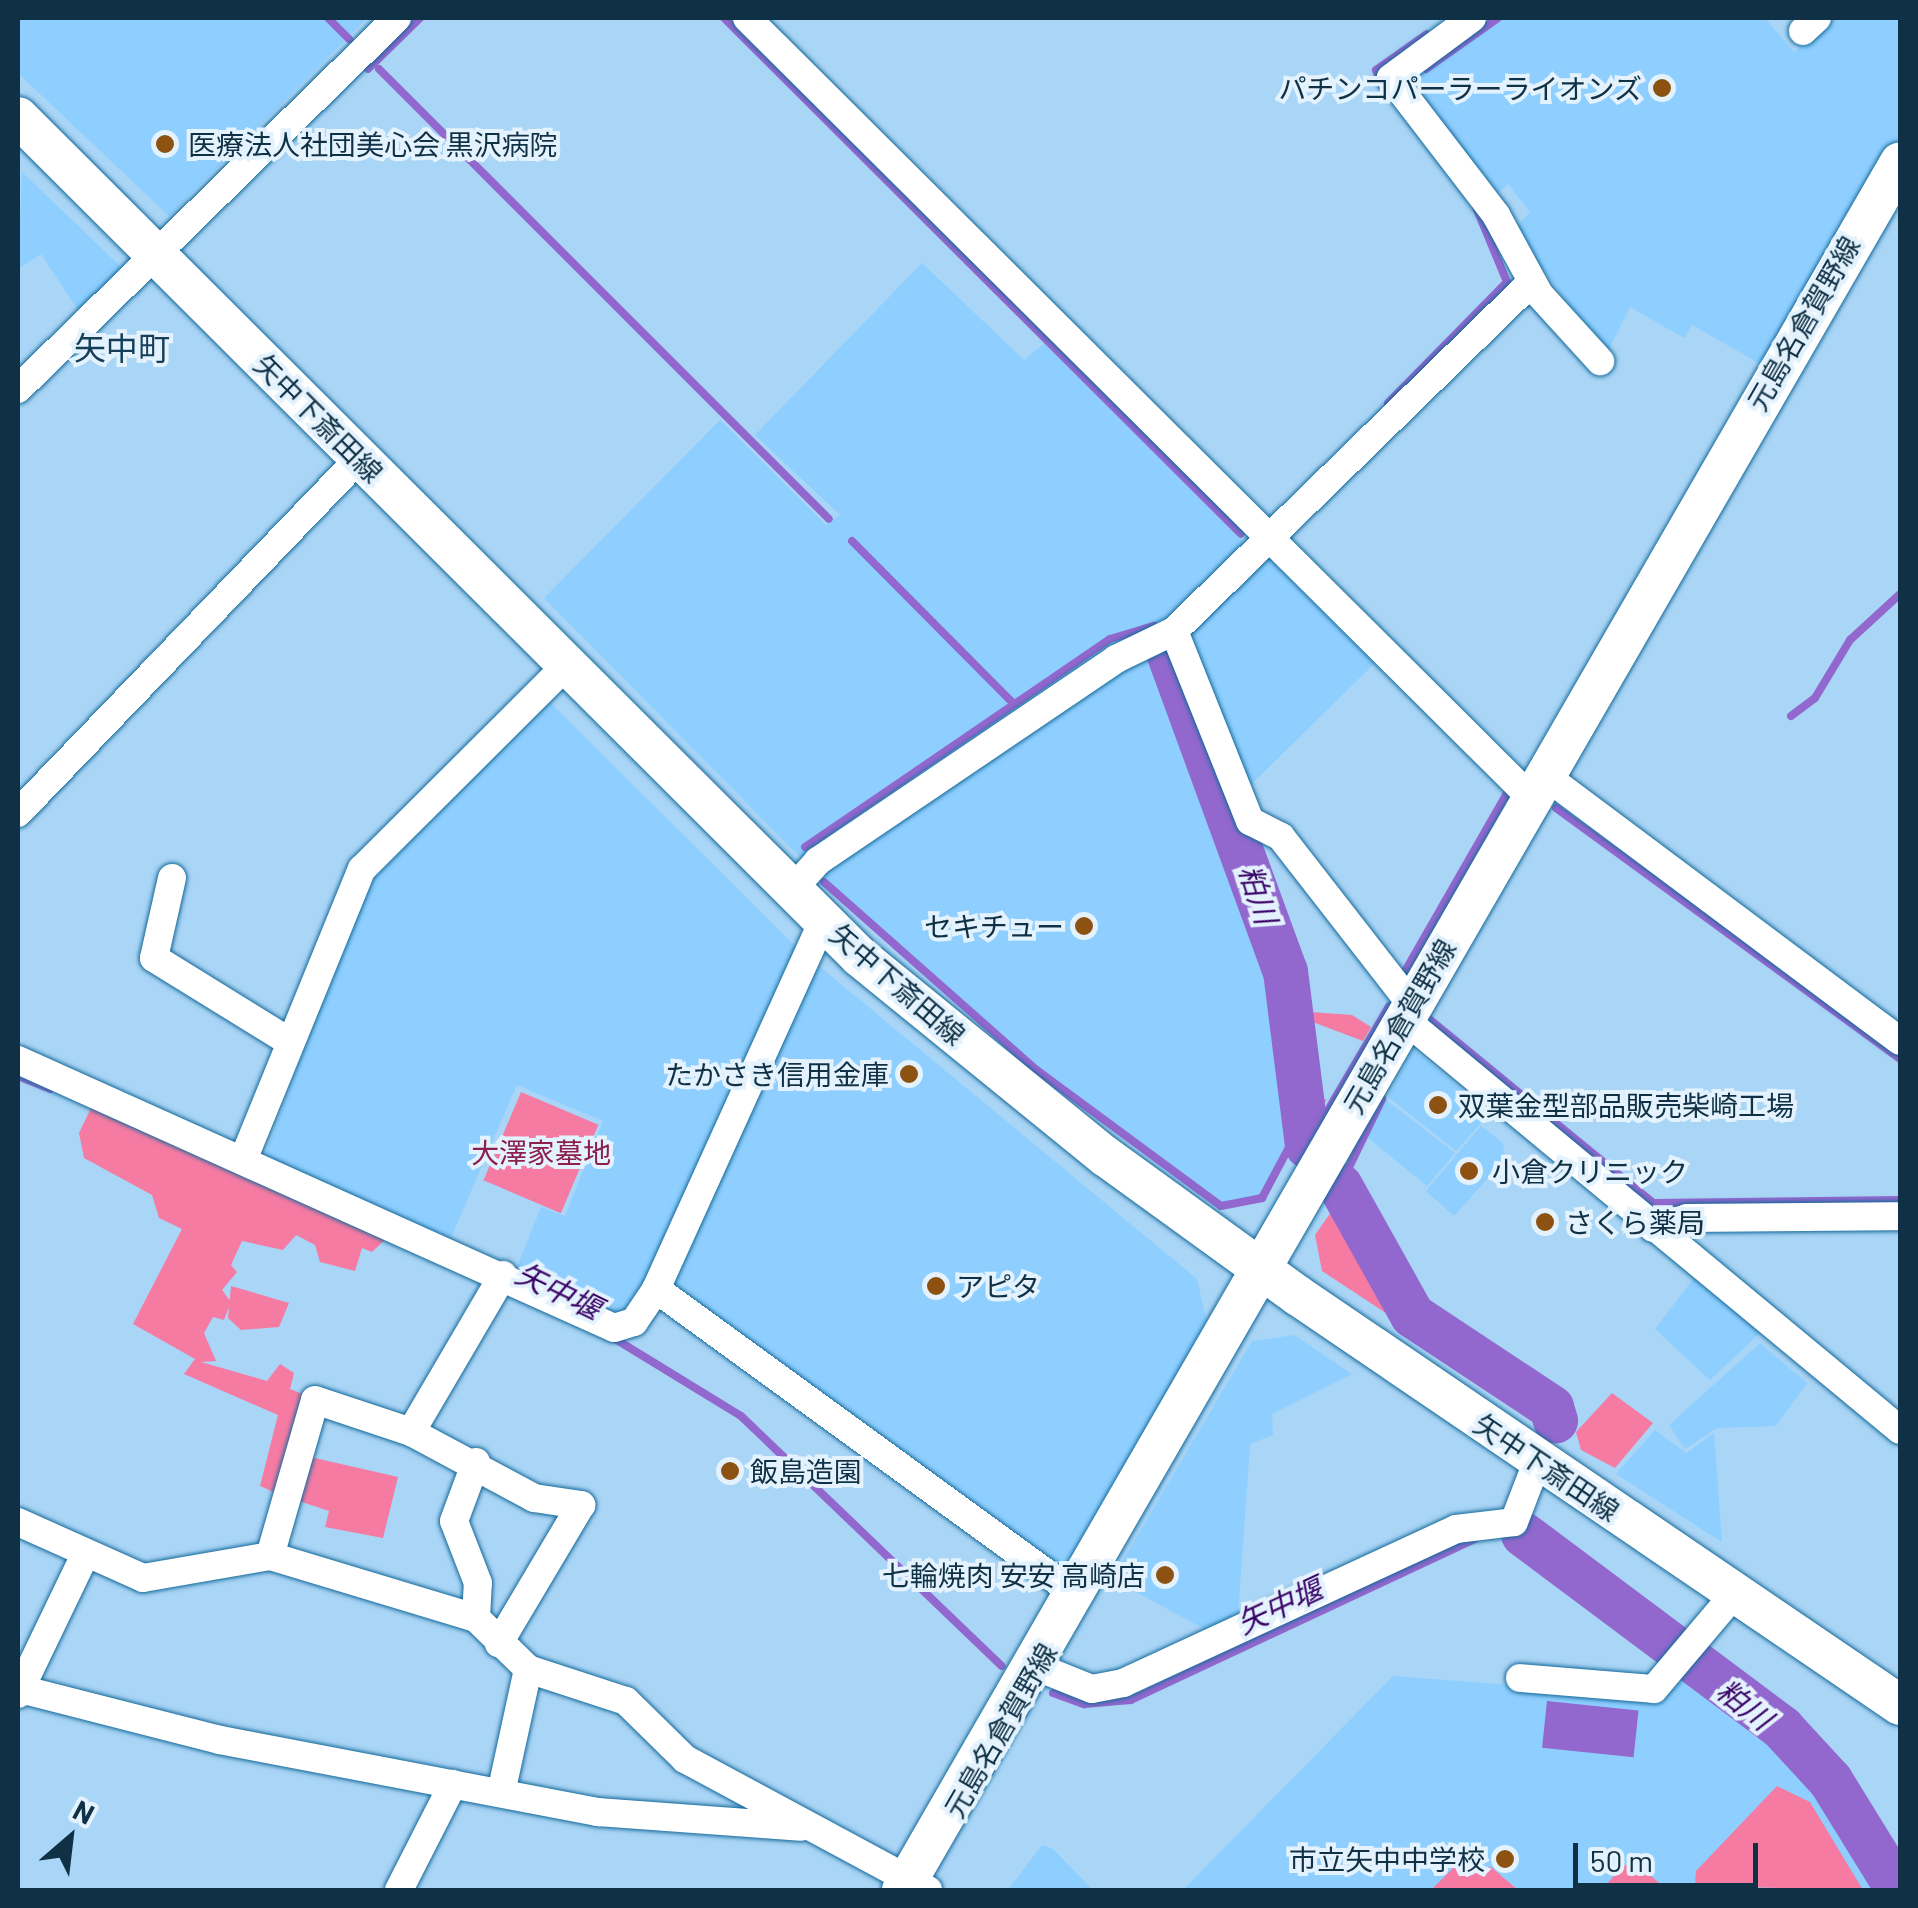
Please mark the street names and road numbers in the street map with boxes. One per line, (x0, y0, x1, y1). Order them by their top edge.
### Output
street label: 元島名倉賀野線 (1739, 230, 1867, 416)
street label: 矢中下斎田線 (248, 347, 390, 489)
street label: 矢中下斎田線 (824, 916, 972, 1052)
street label: 元島名倉賀野線 (1335, 933, 1463, 1119)
street label: 矢中下斎田線 (1468, 1406, 1626, 1528)
street label: 元島名倉賀野線 (936, 1637, 1064, 1823)

